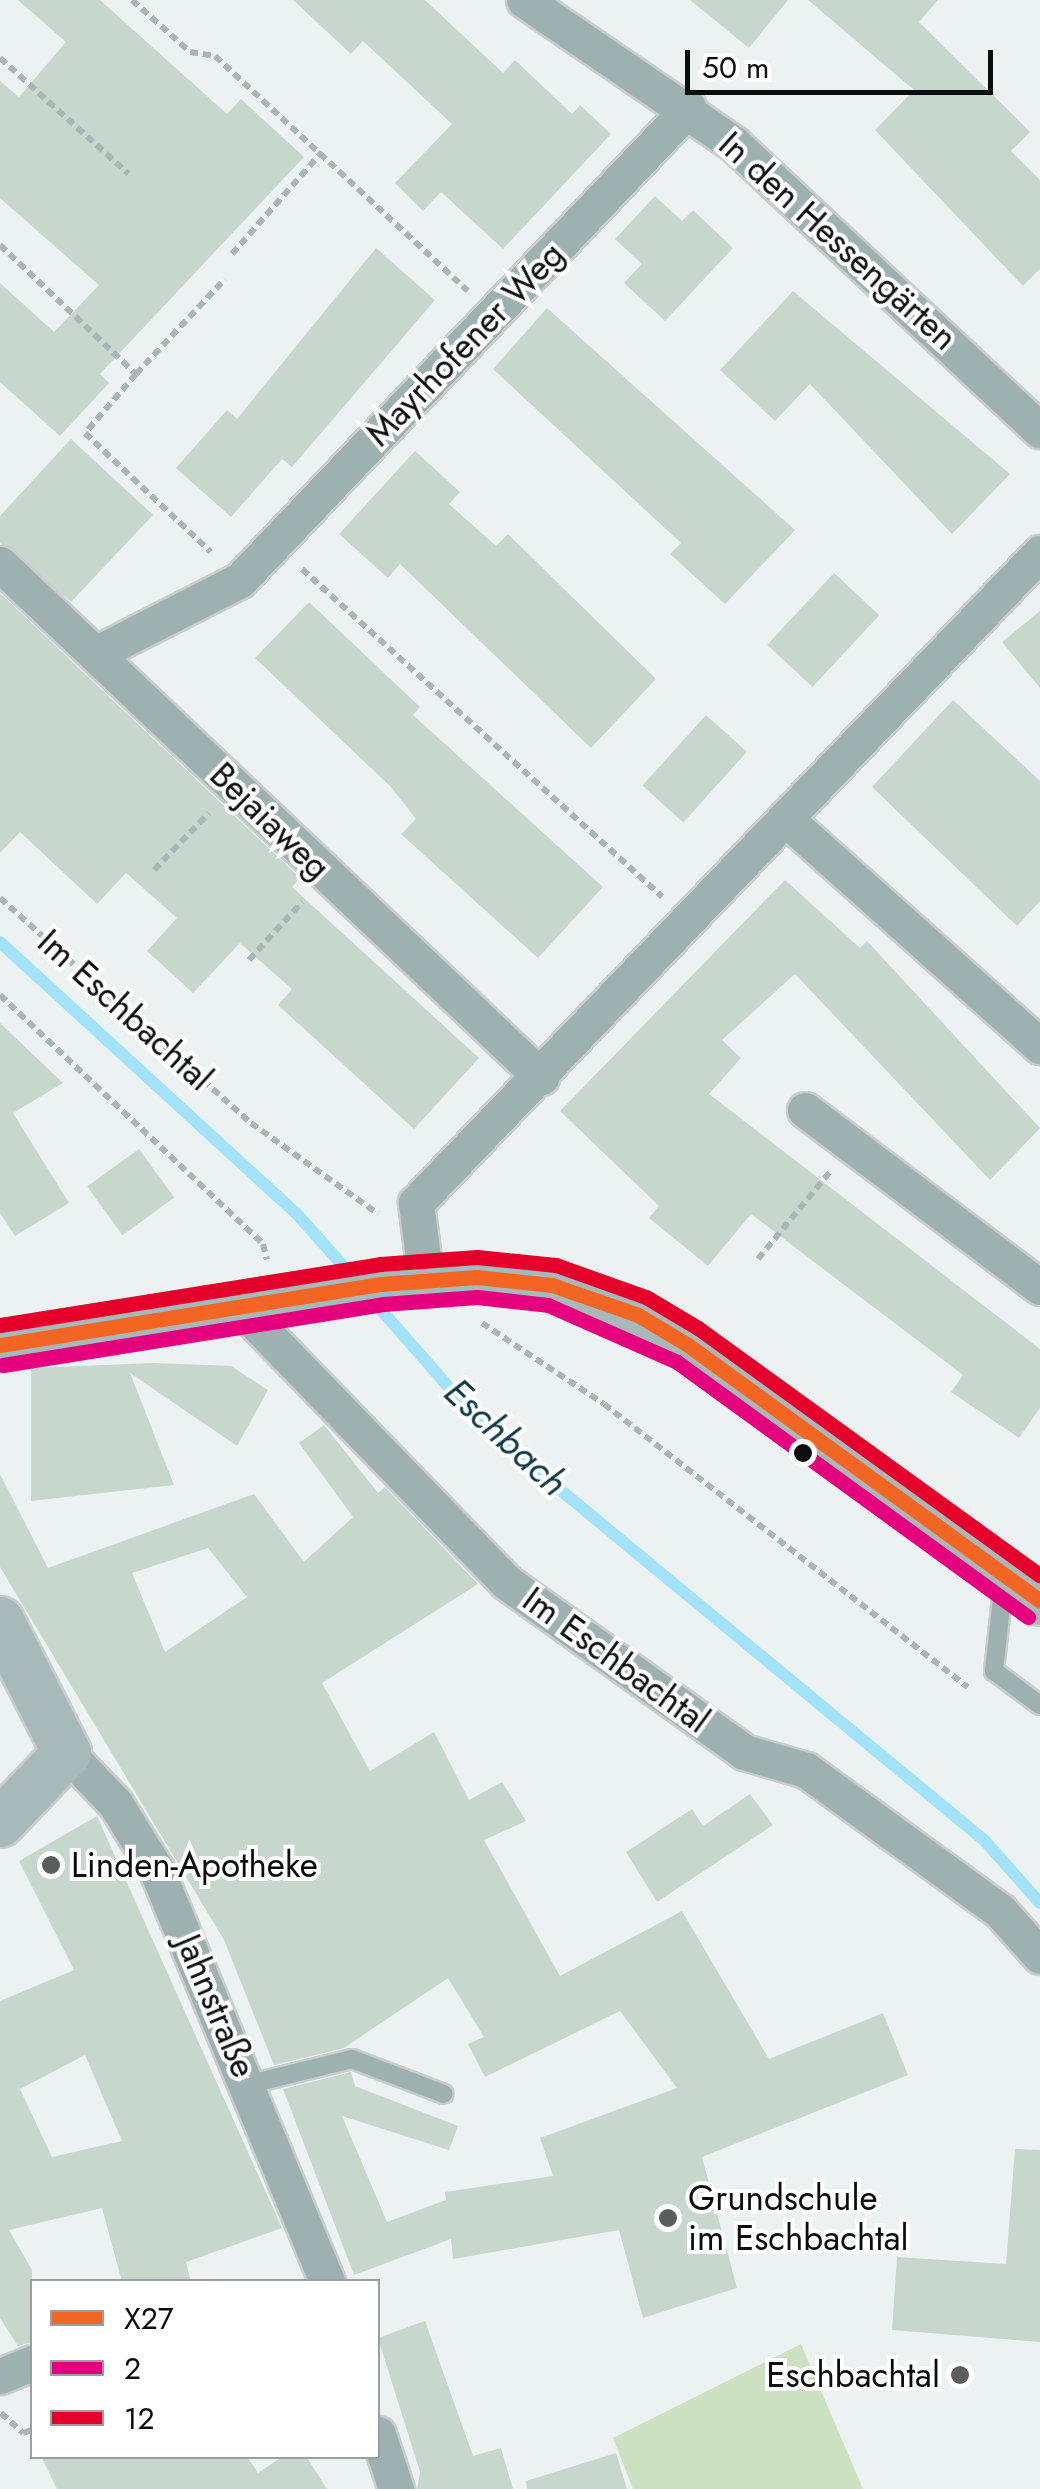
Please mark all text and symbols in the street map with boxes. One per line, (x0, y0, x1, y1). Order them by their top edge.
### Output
scale bar (690, 30, 998, 92)
text: 50 m (702, 46, 769, 89)
street label: In den Hessengärten (710, 123, 966, 359)
street label: Mayrhofener Weg (357, 234, 573, 454)
street label: Bejaiaweg (201, 754, 339, 888)
street label: Im Eschbachtal (29, 921, 221, 1099)
water label: Eschbach (435, 1369, 577, 1505)
unlabelled marker (793, 1443, 813, 1463)
street label: Im Eschbachtal (515, 1578, 717, 1742)
place label: Linden-Apotheke (71, 1844, 318, 1886)
marker: Linden-Apotheke (40, 1854, 62, 1876)
street label: Jahnstraße (167, 1928, 265, 2084)
place label: Grundschule im Eschbachtal (688, 2177, 909, 2259)
marker: Grundschule im Eschbachtal (657, 2207, 679, 2229)
legend (30, 2279, 380, 2459)
text: X27 (124, 2297, 173, 2340)
text: 2 (124, 2347, 141, 2390)
place label: Eschbachtal (766, 2354, 940, 2396)
marker: Eschbachtal (949, 2364, 971, 2386)
text: 12 (124, 2397, 155, 2440)

